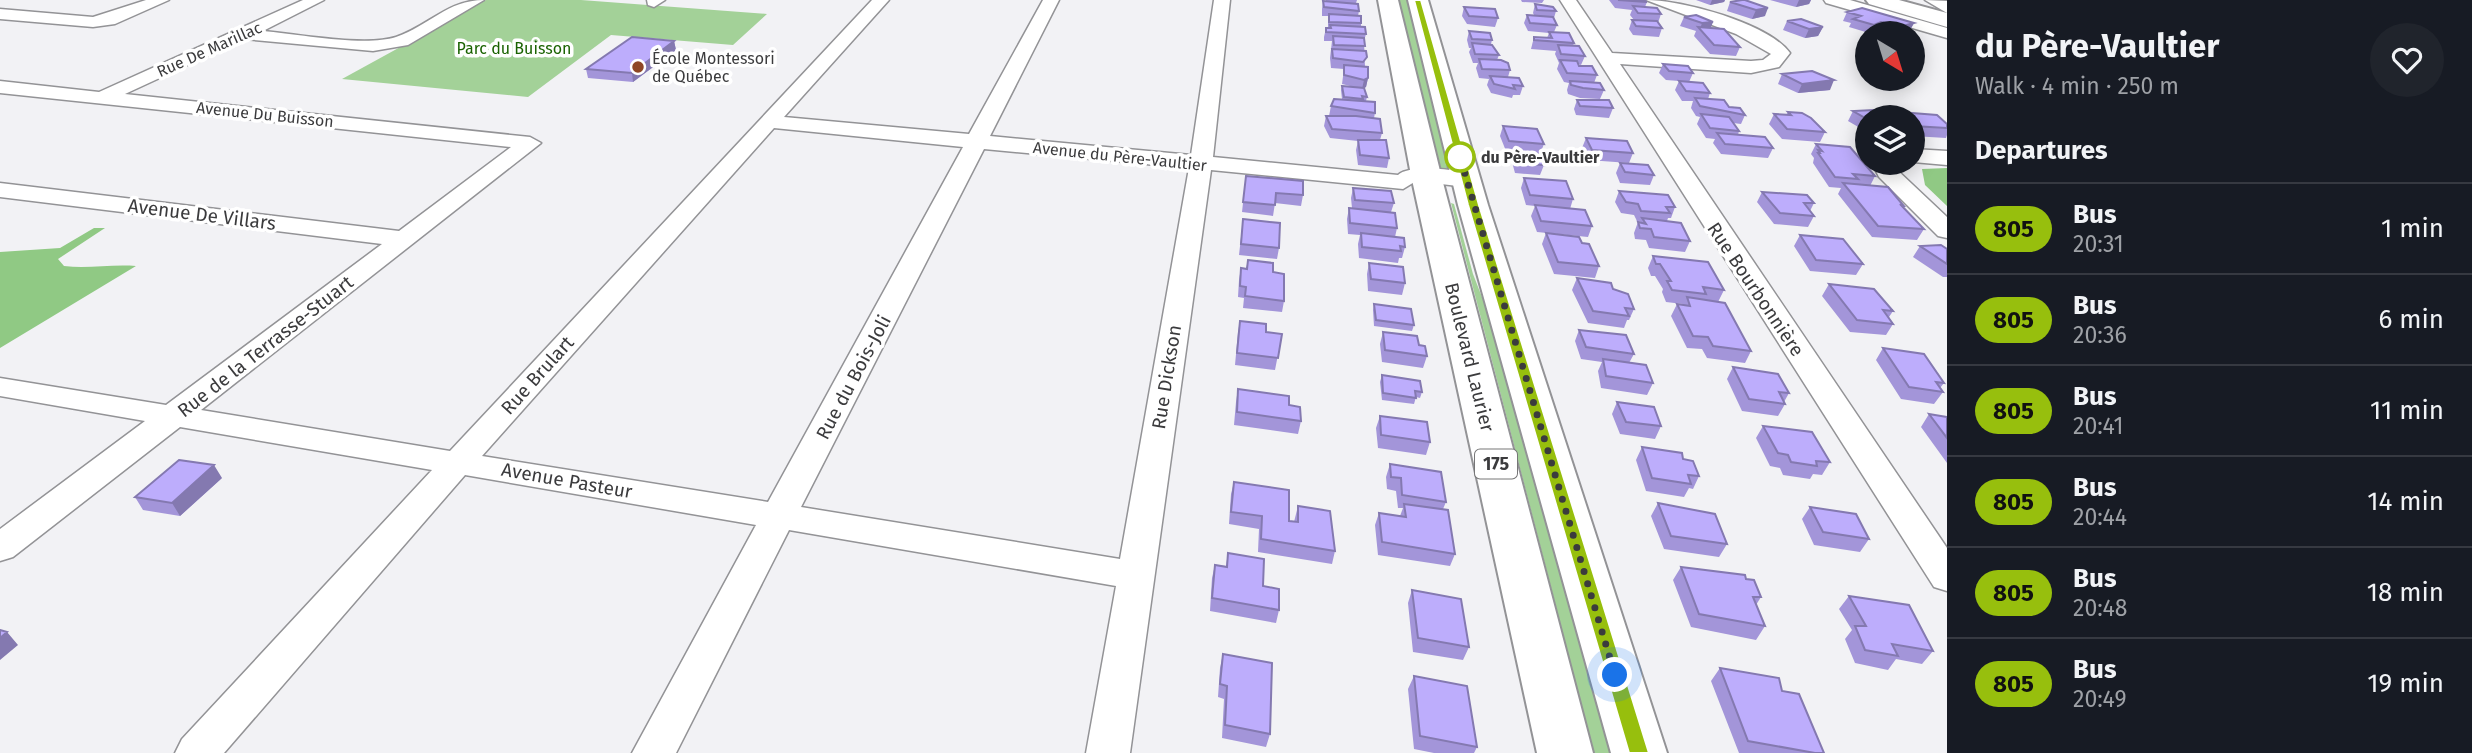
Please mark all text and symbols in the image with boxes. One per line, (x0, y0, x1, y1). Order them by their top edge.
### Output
street label: Rue De Marillac (154, 18, 265, 81)
north arrow (1855, 21, 1925, 91)
map controls (1855, 21, 1925, 175)
button: heart (2370, 23, 2444, 97)
text: du Père-Vaultier (1975, 26, 2219, 66)
park label: Parc du Buisson (457, 39, 571, 58)
place label: École Montessori de Québec (652, 48, 775, 86)
marker: École Montessori de Québec (630, 59, 646, 75)
text: Walk · 4 min · 250 m (1975, 72, 2179, 100)
street label: Avenue Du Buisson (195, 98, 335, 131)
button: layers (1855, 105, 1925, 175)
text: Departures (1975, 135, 2108, 166)
street label: Avenue du Père-Vaultier (1032, 138, 1209, 175)
marker: du Père-Vaultier (1445, 142, 1475, 172)
place label: du Père-Vaultier (1481, 148, 1600, 167)
street label: Avenue De Villars (127, 194, 277, 235)
text: Bus (2073, 199, 2116, 230)
text: 1 min (2381, 213, 2444, 244)
text: 805 (1993, 215, 2034, 243)
street label: Rue Bourbonnière (1702, 218, 1809, 361)
text: 20:31 (2073, 230, 2124, 258)
street label: Rue de la Terrasse-Stuart (173, 271, 358, 422)
street label: Boulevard Laurier (1440, 280, 1499, 435)
text: Bus (2073, 290, 2116, 321)
text: 6 min (2378, 304, 2444, 335)
text: 805 (1993, 306, 2034, 334)
street label: Rue du Bois-Joli (811, 311, 896, 443)
text: 20:36 (2073, 321, 2127, 349)
street label: Rue Dickson (1147, 323, 1186, 431)
street label: Rue Brulart (496, 331, 579, 419)
text: Bus (2073, 381, 2116, 412)
text: 11 min (2370, 395, 2444, 426)
text: 805 (1993, 397, 2034, 425)
text: 20:41 (2073, 412, 2124, 440)
road number: 175 (1475, 450, 1517, 478)
street label: Avenue Pasteur (500, 458, 635, 503)
text: Bus (2073, 472, 2116, 503)
text: 14 min (2367, 486, 2444, 517)
text: 805 (1993, 488, 2034, 516)
text: 20:44 (2073, 503, 2127, 531)
text: Bus (2073, 563, 2116, 594)
text: 18 min (2367, 577, 2444, 608)
text: 805 (1993, 579, 2034, 607)
text: 20:48 (2073, 594, 2128, 622)
text: Bus (2073, 654, 2116, 685)
your location (1597, 657, 1632, 692)
text: 19 min (2367, 668, 2444, 699)
text: 805 (1993, 670, 2034, 698)
text: 20:49 (2073, 685, 2126, 713)

